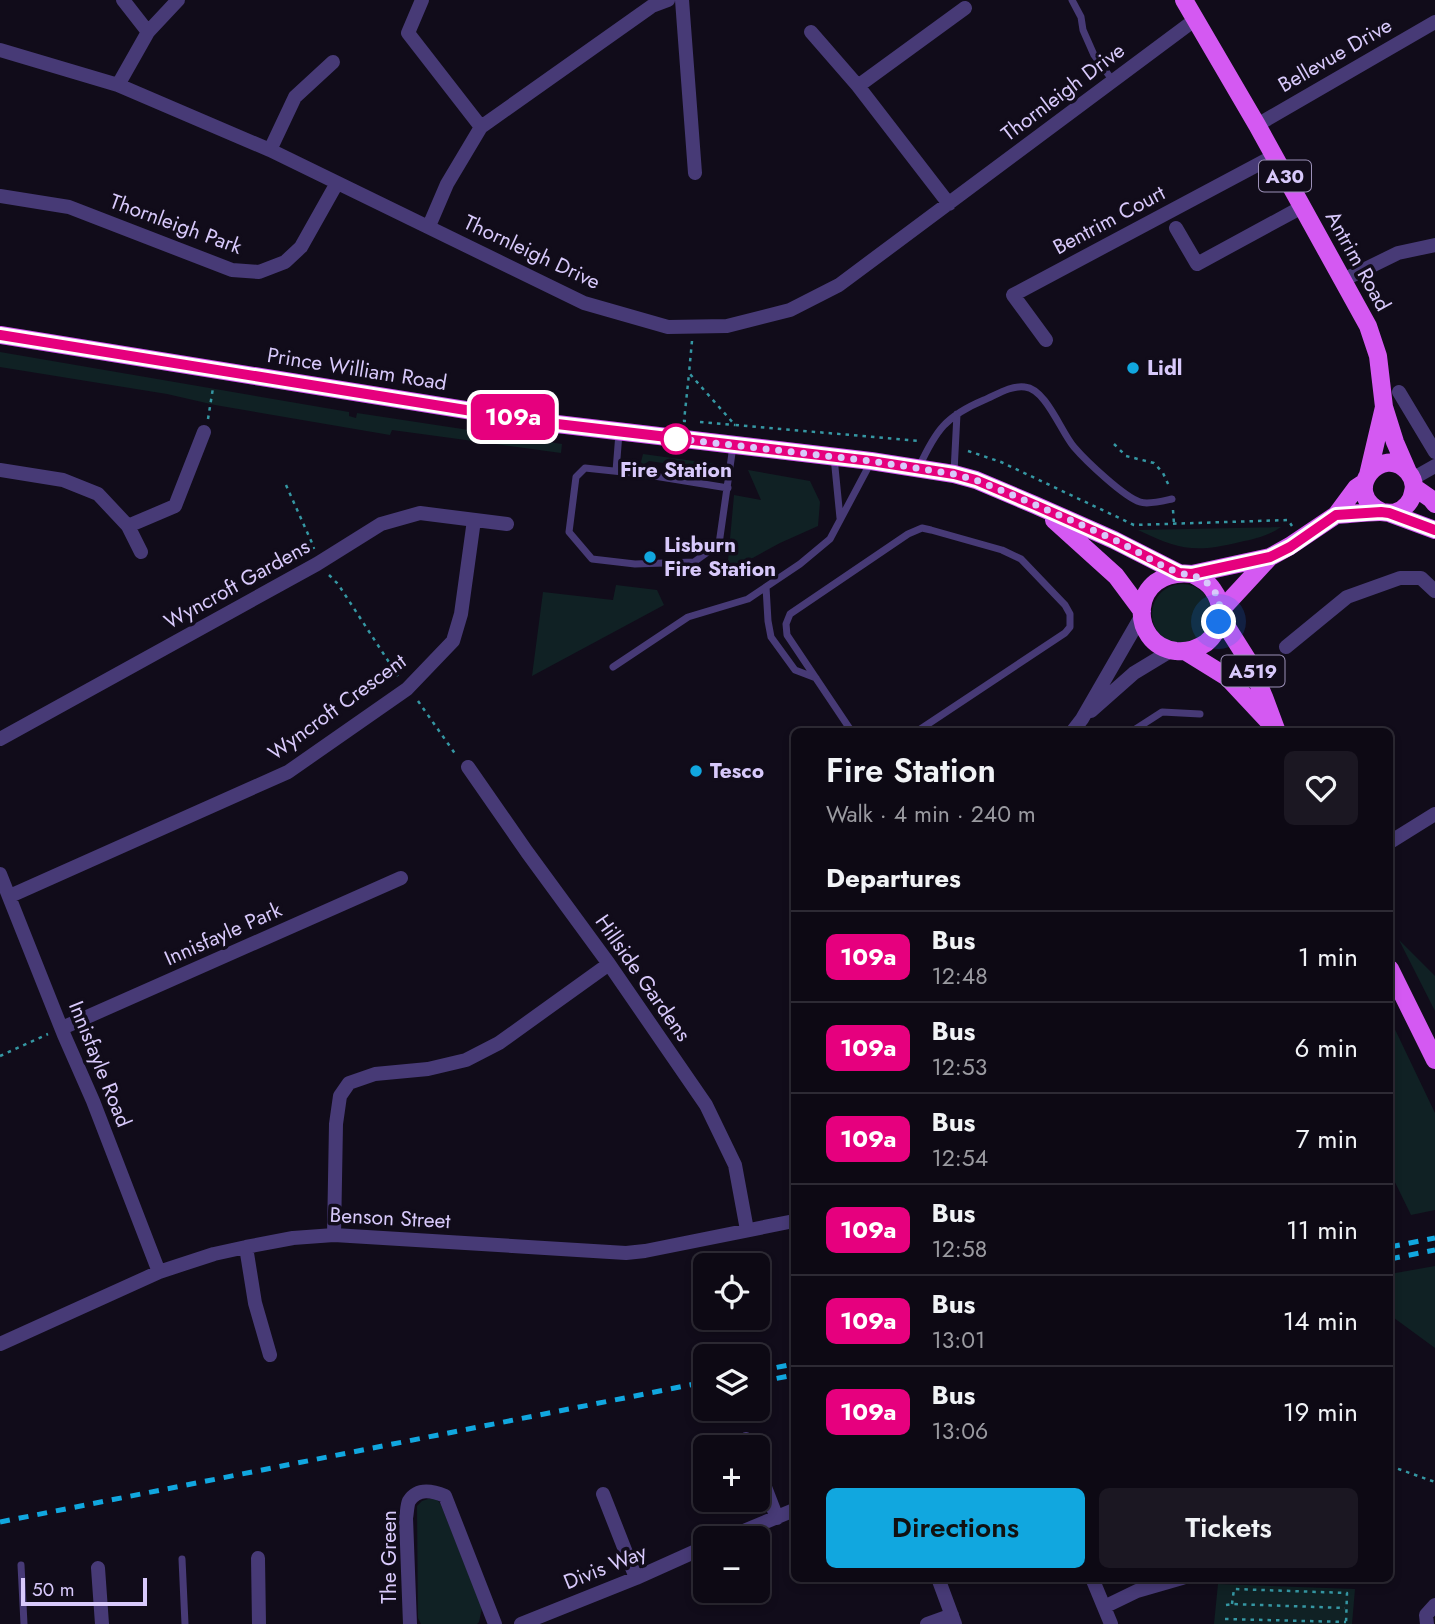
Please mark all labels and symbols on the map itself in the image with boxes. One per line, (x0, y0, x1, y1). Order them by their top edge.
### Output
street label: Bellevue Drive (1273, 10, 1398, 100)
street label: Thornleigh Drive (995, 36, 1131, 148)
road number: A30 (1259, 160, 1311, 192)
street label: Bentrim Court (1048, 178, 1170, 262)
street label: Thornleigh Park (106, 186, 247, 262)
street label: Antrim Road (1318, 205, 1398, 317)
street label: Thornleigh Drive (459, 207, 605, 297)
street label: Prince William Road (265, 340, 449, 398)
place label: Lidl (1147, 353, 1183, 383)
marker: Lidl (1125, 360, 1141, 376)
line badge: 109a (464, 394, 562, 440)
marker: Fire Station (661, 424, 691, 454)
place label: Fire Station (620, 455, 732, 485)
place label: Lisburn Fire Station (664, 530, 776, 584)
street label: Wyncroft Gardens (159, 531, 315, 637)
marker: Lisburn Fire Station (642, 549, 658, 565)
your location (1201, 604, 1236, 639)
street label: Wyncroft Crescent (262, 647, 412, 767)
road number: A519 (1222, 656, 1284, 686)
place label: Tesco (710, 756, 764, 786)
marker: Tesco (688, 763, 704, 779)
street label: Innisfayle Park (159, 894, 287, 973)
street label: Hillside Gardens (588, 908, 698, 1048)
street label: Innisfayle Road (61, 996, 139, 1132)
street label: Benson Street (329, 1200, 451, 1236)
street label: The Green (374, 1510, 404, 1604)
street label: Divis Way (559, 1536, 652, 1597)
scale bar (21, 1575, 147, 1607)

